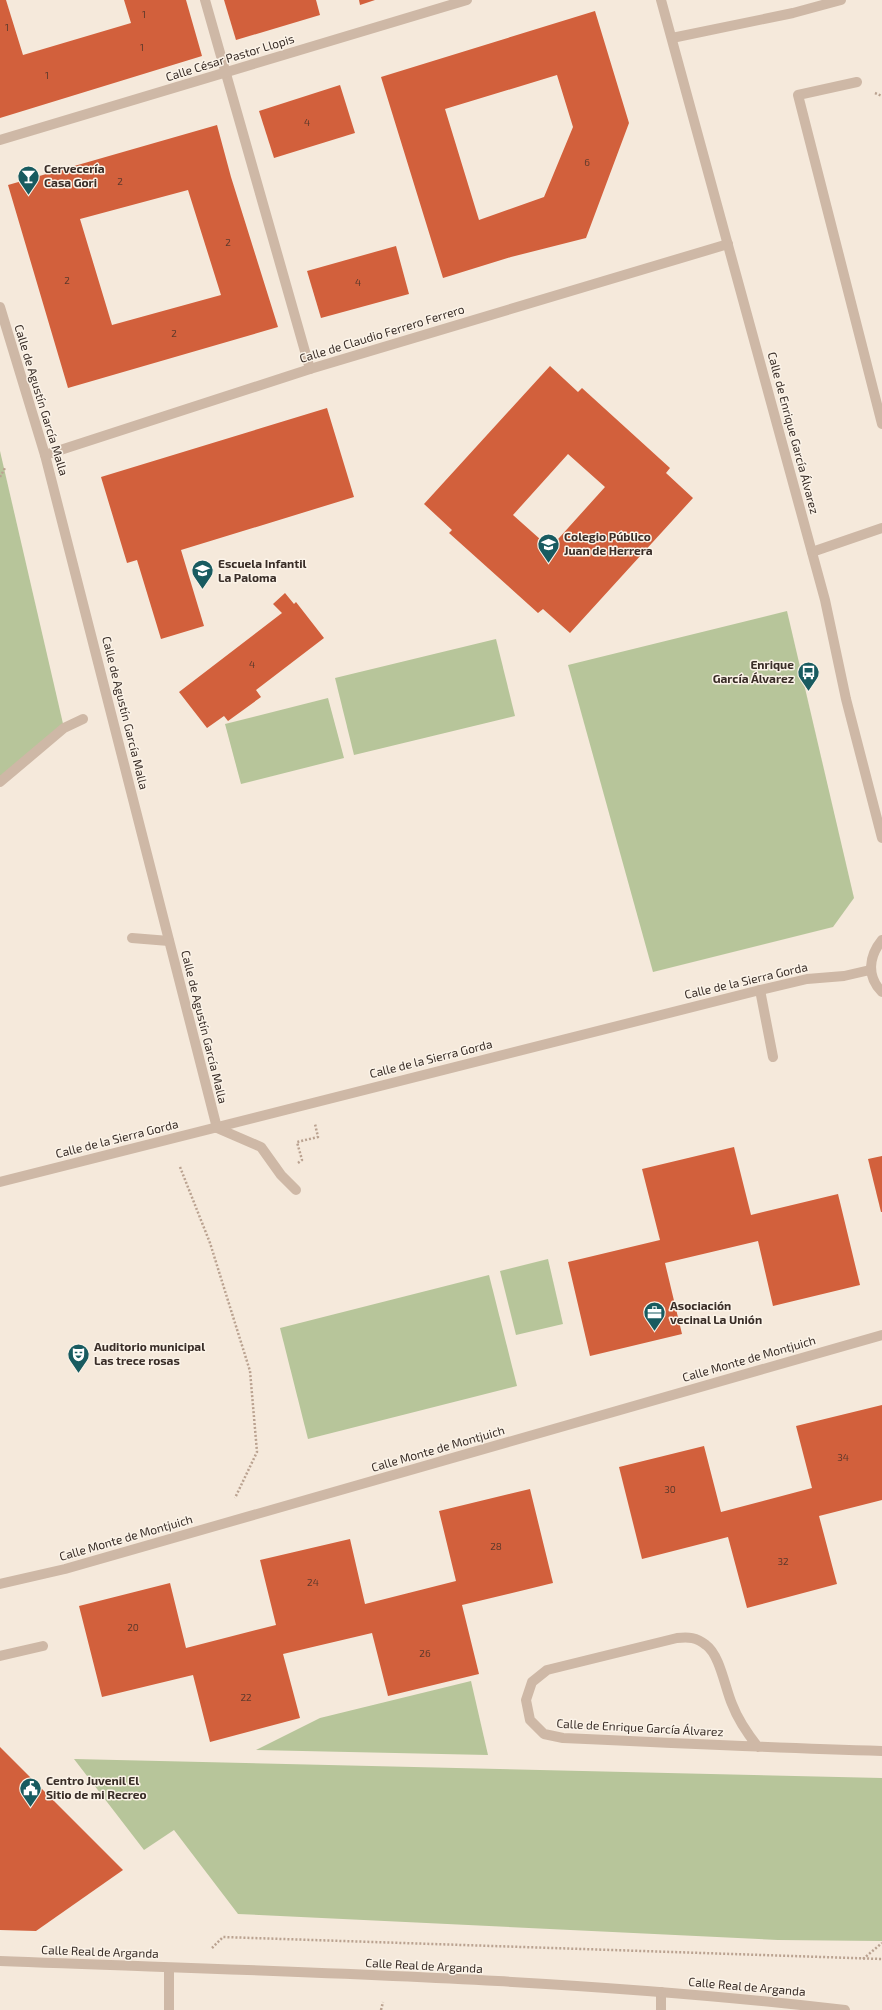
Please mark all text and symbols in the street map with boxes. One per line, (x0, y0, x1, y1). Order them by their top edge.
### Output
house number: 1 (142, 8, 146, 20)
house number: 1 (5, 21, 9, 33)
street label: Calle César Pastor Llopis (164, 31, 296, 83)
house number: 1 (140, 41, 144, 53)
house number: 1 (45, 69, 49, 81)
house number: 4 (304, 116, 310, 128)
house number: 6 (584, 156, 590, 168)
place label: Cervecería Casa Gori (44, 161, 105, 189)
bar icon: Cervecería Casa Gori (16, 163, 42, 196)
house number: 2 (117, 175, 123, 187)
house number: 2 (225, 236, 231, 248)
house number: 2 (64, 274, 70, 286)
house number: 4 (355, 276, 361, 288)
street label: Calle de Claudio Ferrero Ferrero (298, 301, 466, 365)
street label: Calle de Agustín García Malla (12, 322, 72, 477)
house number: 2 (171, 327, 177, 339)
street label: Calle de Enrique García Álvarez (766, 350, 822, 515)
place label: Colegio Público Juan de Herrera (564, 529, 653, 557)
school or university icon: Colegio Público Juan de Herrera (536, 531, 562, 564)
place label: Escuela Infantil La Paloma (218, 556, 306, 584)
school or university icon: Escuela Infantil La Paloma (189, 558, 215, 591)
street label: Calle de Agustín García Malla (100, 635, 152, 791)
place label: Enrique García Álvarez (713, 657, 794, 685)
house number: 4 (249, 658, 255, 670)
bus stop icon: Enrique García Álvarez (796, 659, 822, 692)
street label: Calle de Agustín García Malla (179, 949, 231, 1105)
street label: Calle de la Sierra Gorda (683, 959, 809, 1001)
street label: Calle de la Sierra Gorda (368, 1036, 494, 1080)
street label: Calle de la Sierra Gorda (54, 1116, 180, 1160)
place label: Asociación vecinal La Unión (670, 1298, 762, 1326)
office icon: Asociación vecinal La Unión (641, 1300, 667, 1333)
street label: Calle Monte de Montjuich (680, 1332, 817, 1385)
place label: Auditorio municipal Las trece rosas (94, 1339, 205, 1367)
theatre icon: Auditorio municipal Las trece rosas (65, 1341, 91, 1374)
street label: Calle Monte de Montjuich (369, 1422, 506, 1475)
house number: 34 (837, 1451, 849, 1463)
house number: 30 (664, 1483, 676, 1495)
street label: Calle Monte de Montjuich (57, 1511, 194, 1564)
house number: 28 (490, 1540, 502, 1552)
house number: 32 (777, 1555, 789, 1567)
house number: 24 (307, 1576, 319, 1588)
house number: 20 (127, 1621, 139, 1633)
house number: 26 (419, 1647, 431, 1659)
house number: 22 (240, 1691, 252, 1703)
street label: Calle de Enrique García Álvarez (556, 1716, 724, 1738)
place label: Centro Juvenil El Sitio de mi Recreo (46, 1773, 147, 1801)
public building icon: Centro Juvenil El Sitio de mi Recreo (18, 1775, 44, 1808)
street label: Calle Real de Arganda (41, 1942, 159, 1960)
street label: Calle Real de Arganda (365, 1955, 483, 1975)
street label: Calle Real de Arganda (688, 1974, 806, 1998)

